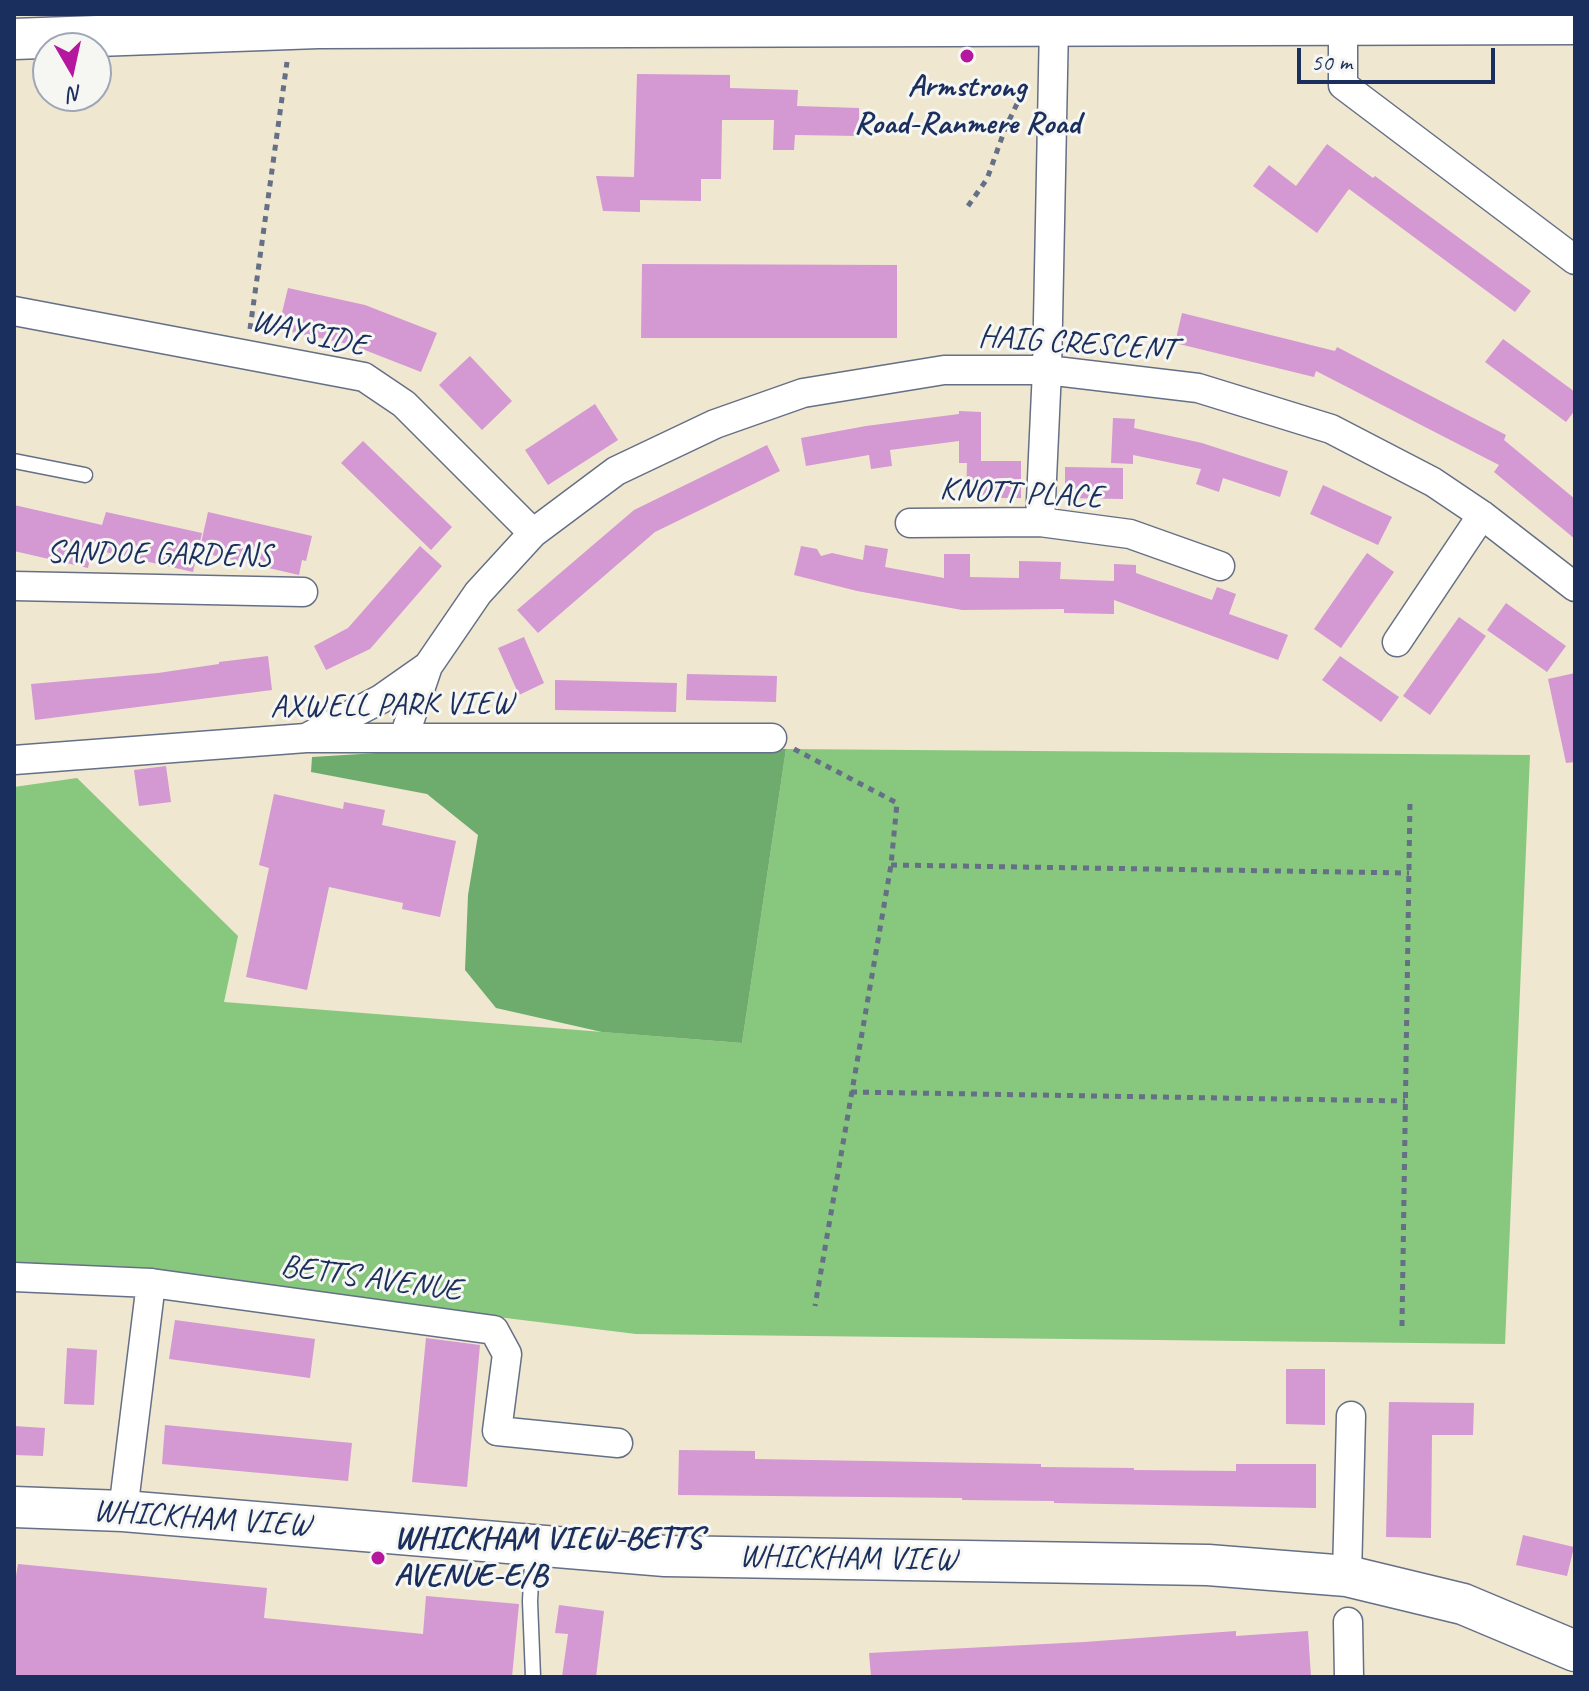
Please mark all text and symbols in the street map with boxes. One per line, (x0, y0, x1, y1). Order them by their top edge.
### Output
north arrow (32, 32, 112, 112)
scale bar (1301, 32, 1499, 82)
marker: Armstrong Road-Ranmere Road (958, 47, 976, 65)
text: 50 m (1311, 47, 1352, 77)
place label: Armstrong Road-Ranmere Road (854, 69, 1080, 144)
text: N (67, 79, 84, 109)
street label: WAYSIDE (248, 302, 370, 366)
street label: HAIG CRESCENT (977, 318, 1177, 370)
street label: KNOTT PLACE (939, 471, 1103, 517)
street label: SANDOE GARDENS (46, 534, 272, 576)
street label: AXWELL PARK VIEW (270, 685, 514, 727)
street label: BETTS AVENUE (278, 1247, 464, 1311)
street label: WHICKHAM VIEW (92, 1492, 312, 1546)
place label: WHICKHAM VIEW-BETTS AVENUE-E/B (394, 1521, 702, 1596)
street label: WHICKHAM VIEW (739, 1538, 957, 1580)
marker: WHICKHAM VIEW-BETTS AVENUE-E/B (369, 1549, 387, 1567)

